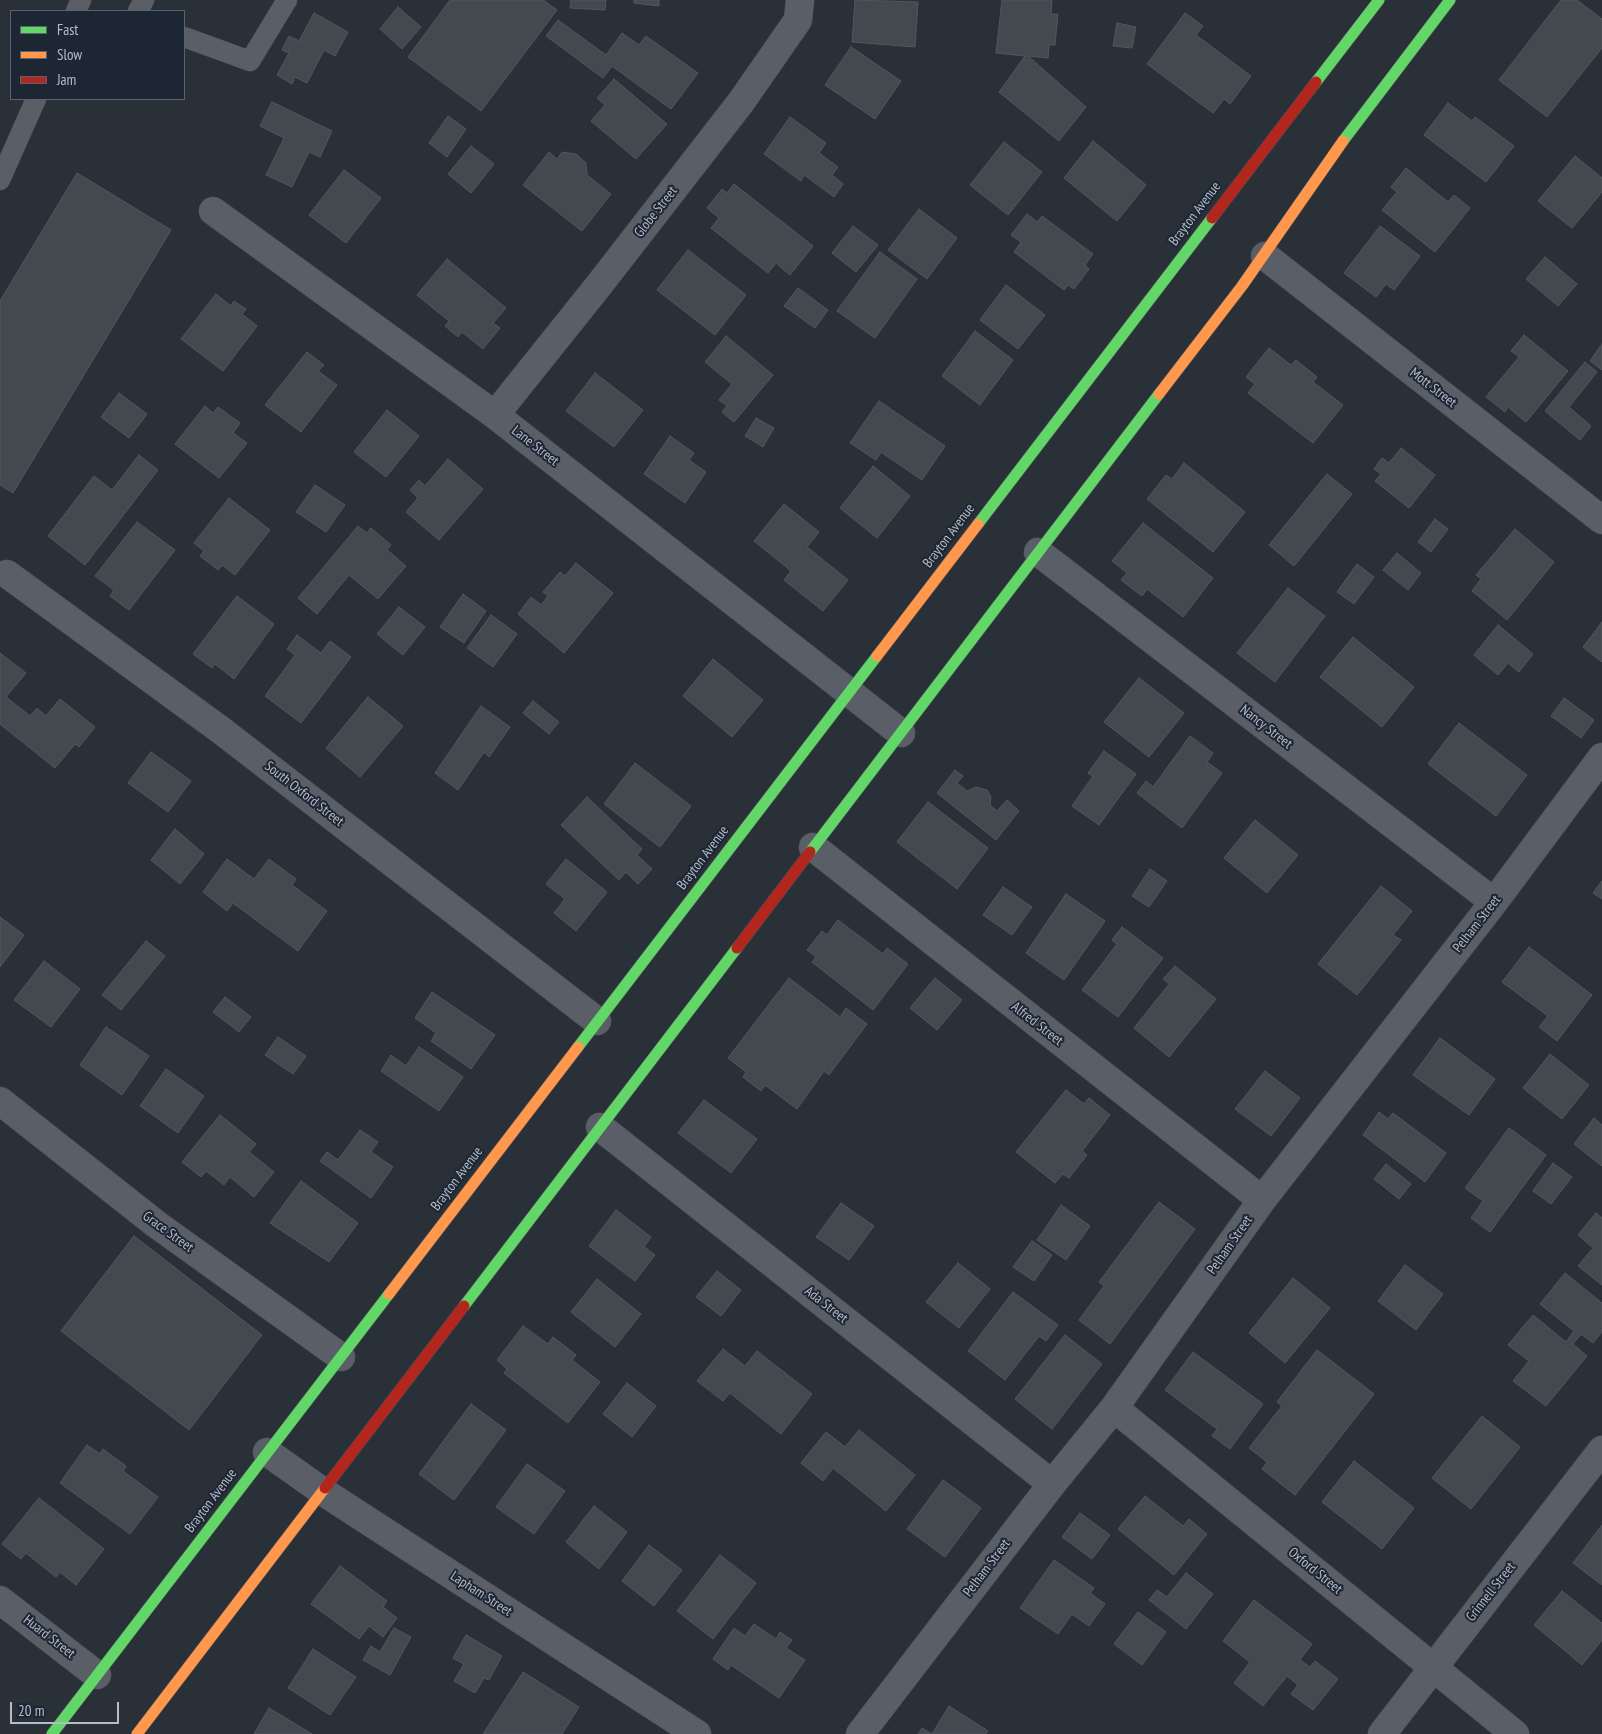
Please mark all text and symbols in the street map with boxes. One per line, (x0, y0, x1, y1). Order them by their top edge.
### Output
legend (10, 10, 185, 100)
text: Fast (57, 20, 78, 39)
text: Slow (57, 45, 82, 64)
text: Jam (57, 70, 76, 89)
street label: Brayton Avenue (1166, 179, 1224, 249)
street label: Globe Street (631, 183, 681, 241)
street label: Mott Street (1406, 365, 1460, 411)
street label: Lane Street (508, 422, 562, 470)
street label: Brayton Avenue (920, 501, 978, 571)
street label: Nancy Street (1237, 702, 1295, 752)
street label: South Oxford Street (261, 758, 347, 830)
street label: Brayton Avenue (674, 823, 732, 893)
street label: Pelham Street (1450, 892, 1504, 956)
street label: Alfred Street (1008, 999, 1066, 1049)
street label: Brayton Avenue (428, 1144, 486, 1214)
street label: Grace Street (139, 1208, 197, 1256)
street label: Pelham Street (1204, 1212, 1256, 1278)
street label: Ada Street (801, 1283, 851, 1327)
street label: Brayton Avenue (182, 1466, 240, 1536)
street label: Pelham Street (960, 1536, 1014, 1600)
street label: Oxford Street (1285, 1544, 1345, 1598)
street label: Grinnell Street (1463, 1559, 1519, 1625)
street label: Lapham Street (447, 1568, 515, 1620)
street label: Huard Street (20, 1612, 78, 1662)
scale bar (12, 1692, 121, 1724)
text: 20 m (18, 1701, 44, 1720)

